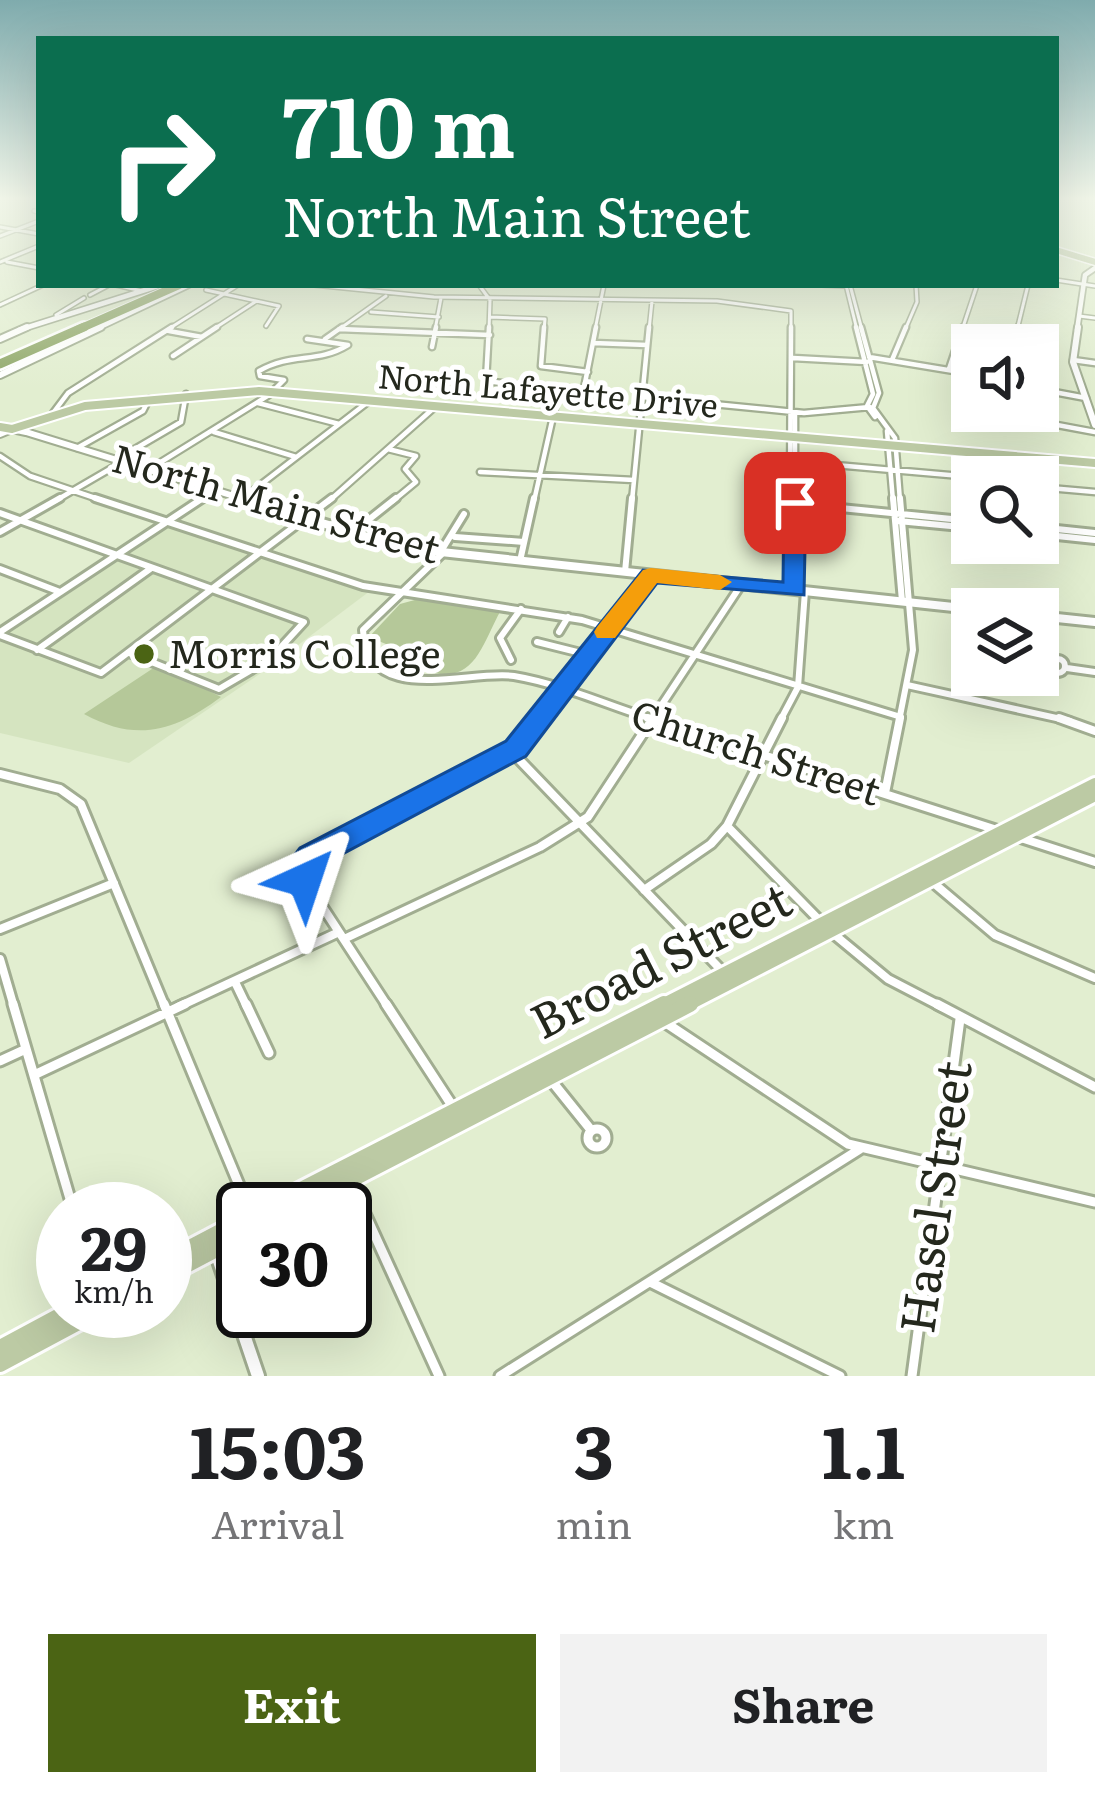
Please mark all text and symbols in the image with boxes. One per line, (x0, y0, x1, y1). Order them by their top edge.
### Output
text: 710 m (282, 59, 516, 184)
icon: right (84, 84, 240, 240)
text: North Main Street (282, 173, 751, 254)
map controls (951, 324, 1059, 696)
button: sound (951, 324, 1059, 432)
street label: North Lafayette Drive (376, 349, 720, 428)
street label: North Main Street (106, 427, 448, 576)
pin (744, 452, 846, 554)
button: search (951, 456, 1059, 564)
icon: arrive (762, 470, 828, 536)
button: layers (951, 588, 1059, 696)
place label: Morris College (168, 622, 441, 680)
marker: Morris College (131, 641, 157, 667)
street label: Church Street (625, 683, 889, 818)
position arrow (242, 817, 368, 943)
street label: Broad Street (517, 862, 803, 1054)
street label: Hasel Street (878, 1055, 987, 1337)
speed limit sign: 30 (216, 1182, 372, 1338)
text: 29 (81, 1200, 147, 1289)
text: km/h (74, 1268, 154, 1312)
text: 15:03 (190, 1394, 366, 1501)
text: 3 (574, 1394, 614, 1501)
text: 1.1 (822, 1394, 905, 1501)
text: Arrival (211, 1493, 344, 1551)
text: min (555, 1493, 632, 1551)
text: km (833, 1493, 894, 1551)
button: Exit (48, 1634, 536, 1772)
button: Share (560, 1634, 1047, 1772)

